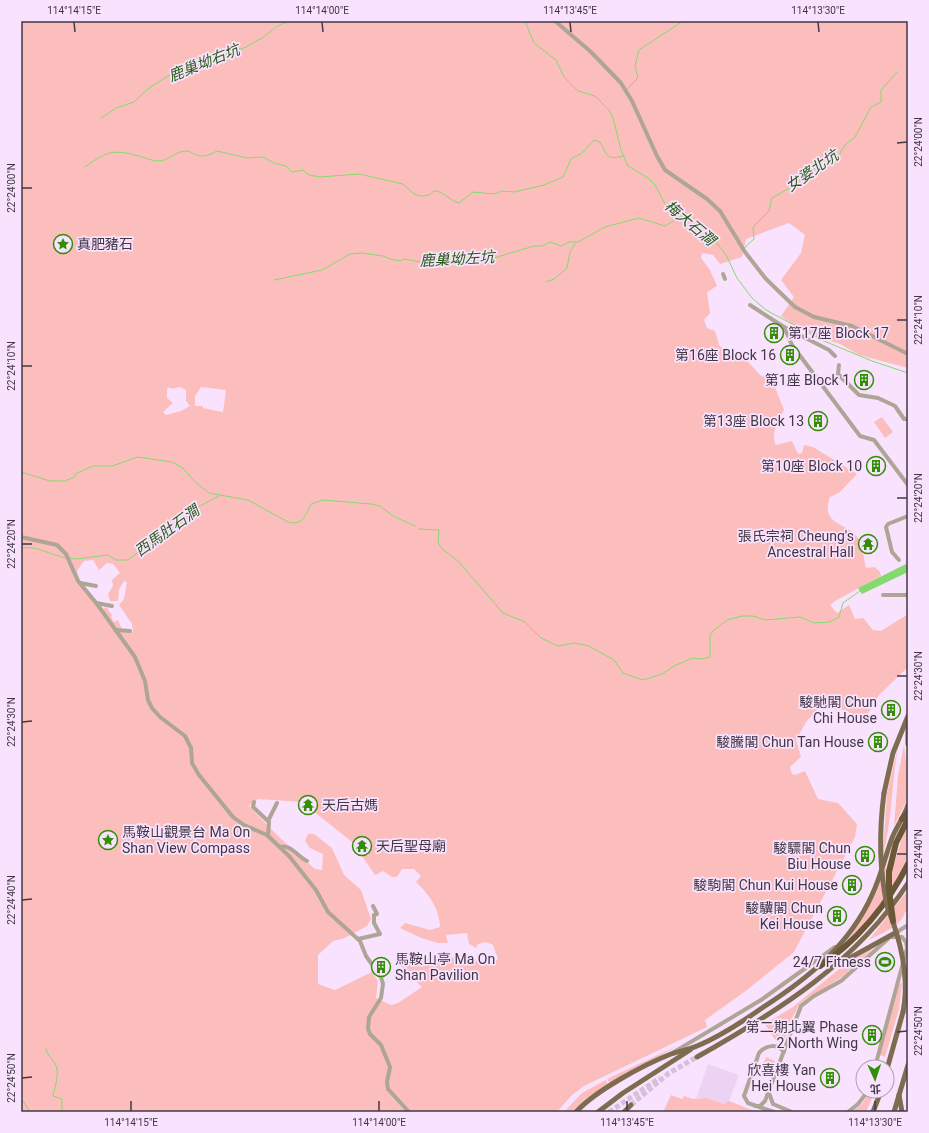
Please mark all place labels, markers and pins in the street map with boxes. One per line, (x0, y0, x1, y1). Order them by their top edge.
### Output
place icon: 真肥豬石 (52, 233, 74, 255)
place label: 真肥豬石 (77, 236, 133, 252)
building icon: 第17座 Block 17 (763, 322, 785, 344)
place label: 第17座 Block 17 (788, 325, 889, 341)
building icon: 第16座 Block 16 (779, 344, 801, 366)
place label: 第16座 Block 16 (675, 347, 776, 363)
building icon: 第1座 Block 1 (853, 369, 875, 391)
place label: 第1座 Block 1 (765, 372, 850, 388)
building icon: 第13座 Block 13 (807, 410, 829, 432)
place label: 第13座 Block 13 (703, 413, 804, 429)
building icon: 第10座 Block 10 (865, 455, 887, 477)
place label: 第10座 Block 10 (761, 458, 862, 474)
place label: 張氏宗祠 Cheung's Ancestral Hall (738, 528, 854, 560)
temple icon: 張氏宗祠 Cheung's Ancestral Hall (857, 533, 879, 555)
place label: 駿馳閣 Chun Chi House (799, 694, 877, 726)
building icon: 駿馳閣 Chun Chi House (880, 699, 902, 721)
building icon: 駿騰閣 Chun Tan House (867, 731, 889, 753)
place label: 駿騰閣 Chun Tan House (716, 734, 864, 750)
temple icon: 天后古媽 (297, 794, 319, 816)
place label: 天后古媽 (322, 797, 378, 813)
place label: 馬鞍山觀景台 Ma On Shan View Compass (122, 824, 250, 856)
place icon: 馬鞍山觀景台 Ma On Shan View Compass (97, 829, 119, 851)
temple icon: 天后聖母廟 (351, 835, 373, 857)
place label: 天后聖母廟 (376, 838, 446, 854)
place label: 駿驃閣 Chun Biu House (773, 840, 851, 872)
building icon: 駿驃閣 Chun Biu House (854, 845, 876, 867)
building icon: 駿駒閣 Chun Kui House (841, 874, 863, 896)
place label: 駿駒閣 Chun Kui House (693, 877, 838, 893)
place label: 駿驥閣 Chun Kei House (745, 900, 823, 932)
building icon: 駿驥閣 Chun Kei House (826, 905, 848, 927)
place label: 馬鞍山亭 Ma On Shan Pavilion (395, 951, 495, 983)
sports icon: 24/7 Fitness (874, 951, 896, 973)
place label: 24/7 Fitness (793, 954, 871, 970)
building icon: 馬鞍山亭 Ma On Shan Pavilion (370, 956, 392, 978)
place label: 第二期北翼 Phase 2 North Wing (746, 1019, 858, 1051)
building icon: 第二期北翼 Phase 2 North Wing (861, 1024, 883, 1046)
place label: 欣喜樓 Yan Hei House (747, 1062, 816, 1094)
building icon: 欣喜樓 Yan Hei House (819, 1067, 841, 1089)

